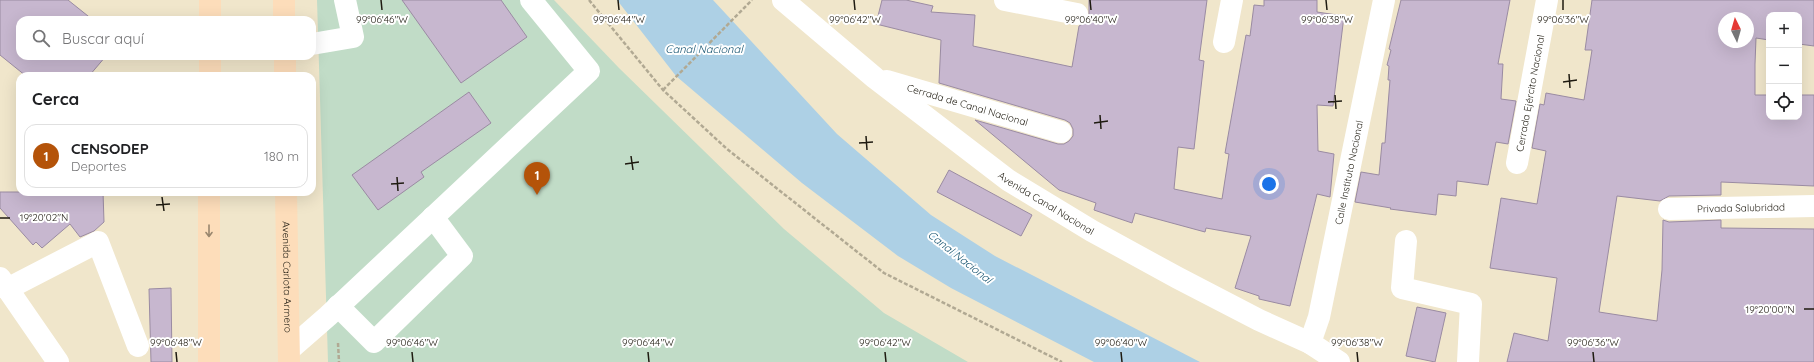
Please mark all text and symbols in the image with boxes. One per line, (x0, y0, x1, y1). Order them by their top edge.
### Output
north arrow (1718, 12, 1754, 48)
map controls (1766, 12, 1802, 120)
button: + (1766, 12, 1802, 48)
text: 99°06'46"W (356, 13, 408, 26)
text: 99°06'44"W (593, 13, 645, 26)
text: 99°06'42"W (829, 13, 881, 26)
text: 99°06'40"W (1065, 13, 1118, 26)
text: 99°06'38"W (1301, 13, 1353, 26)
text: 99°06'36"W (1537, 13, 1589, 26)
search box (16, 16, 316, 60)
icon: search (30, 27, 52, 49)
text: Buscar aquí (62, 29, 144, 48)
street label: Cerrada Ejército Nacional (1513, 34, 1547, 153)
water label: Canal Nacional (665, 42, 744, 56)
button: − (1766, 48, 1802, 84)
street label: Cerrada de Canal Nacional (905, 81, 1030, 129)
button: locate (1766, 84, 1802, 120)
text: Cerca (32, 88, 79, 109)
street label: Calle Instituto Nacional (1332, 119, 1366, 226)
text: CENSODEP (71, 139, 149, 158)
text: 1 (43, 148, 49, 164)
text: 180 m (264, 148, 299, 164)
text: Deportes (71, 158, 126, 174)
pin: 1 (524, 162, 550, 195)
street label: Avenida Canal Nacional (996, 169, 1096, 238)
your location (1259, 174, 1279, 194)
street label: Privada Salubridad (1697, 201, 1785, 215)
text: 19°20'02"N (20, 211, 68, 224)
street label: Avenida Carlota Armero (280, 221, 294, 333)
one-way arrow (205, 224, 213, 237)
water label: Canal Nacional (925, 228, 996, 287)
text: 19°20'00"N (1745, 303, 1795, 316)
text: 99°06'48"W (150, 336, 202, 349)
text: 99°06'46"W (386, 336, 438, 349)
text: 99°06'44"W (622, 336, 674, 349)
text: 99°06'42"W (859, 336, 911, 349)
text: 99°06'40"W (1095, 336, 1148, 349)
text: 99°06'38"W (1331, 336, 1383, 349)
text: 99°06'36"W (1567, 336, 1619, 349)

